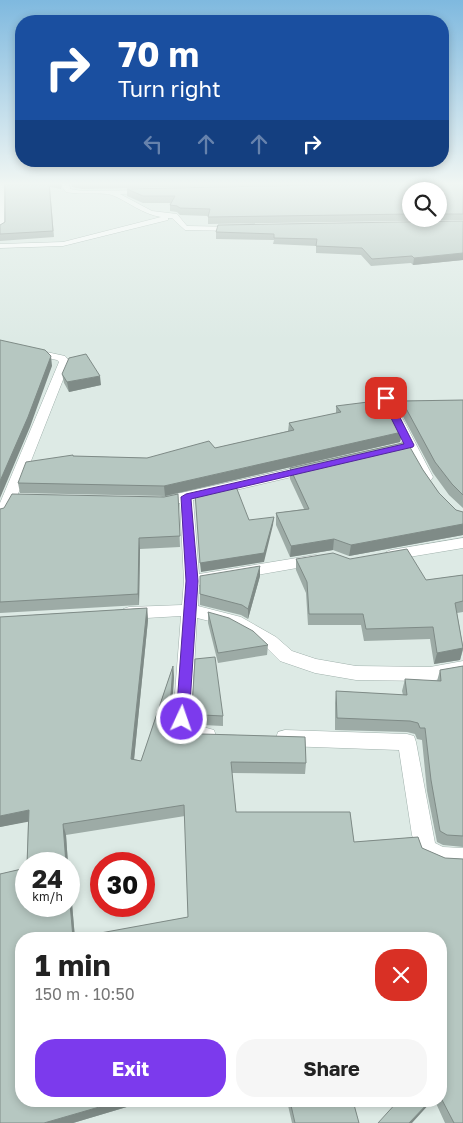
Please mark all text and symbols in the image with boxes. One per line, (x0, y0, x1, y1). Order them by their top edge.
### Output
text: 70 m (118, 33, 199, 75)
icon: right (35, 35, 100, 100)
text: Turn right (118, 75, 221, 102)
icon: left (139, 130, 167, 158)
icon: ahead (192, 130, 220, 158)
icon: ahead (245, 130, 273, 158)
icon: right (298, 130, 326, 158)
map controls (402, 182, 447, 227)
button: search (402, 182, 447, 227)
pin (365, 377, 407, 419)
icon: arrive (372, 384, 400, 412)
position arrow (155, 692, 207, 744)
speed limit sign: 30 (90, 852, 155, 917)
text: 24 (32, 863, 63, 894)
text: km/h (32, 889, 63, 904)
text: 1 min (35, 947, 111, 983)
button: close (375, 949, 427, 1001)
text: 150 m · 10:50 (35, 984, 135, 1004)
button: Exit (35, 1039, 226, 1097)
button: Share (236, 1039, 427, 1097)

